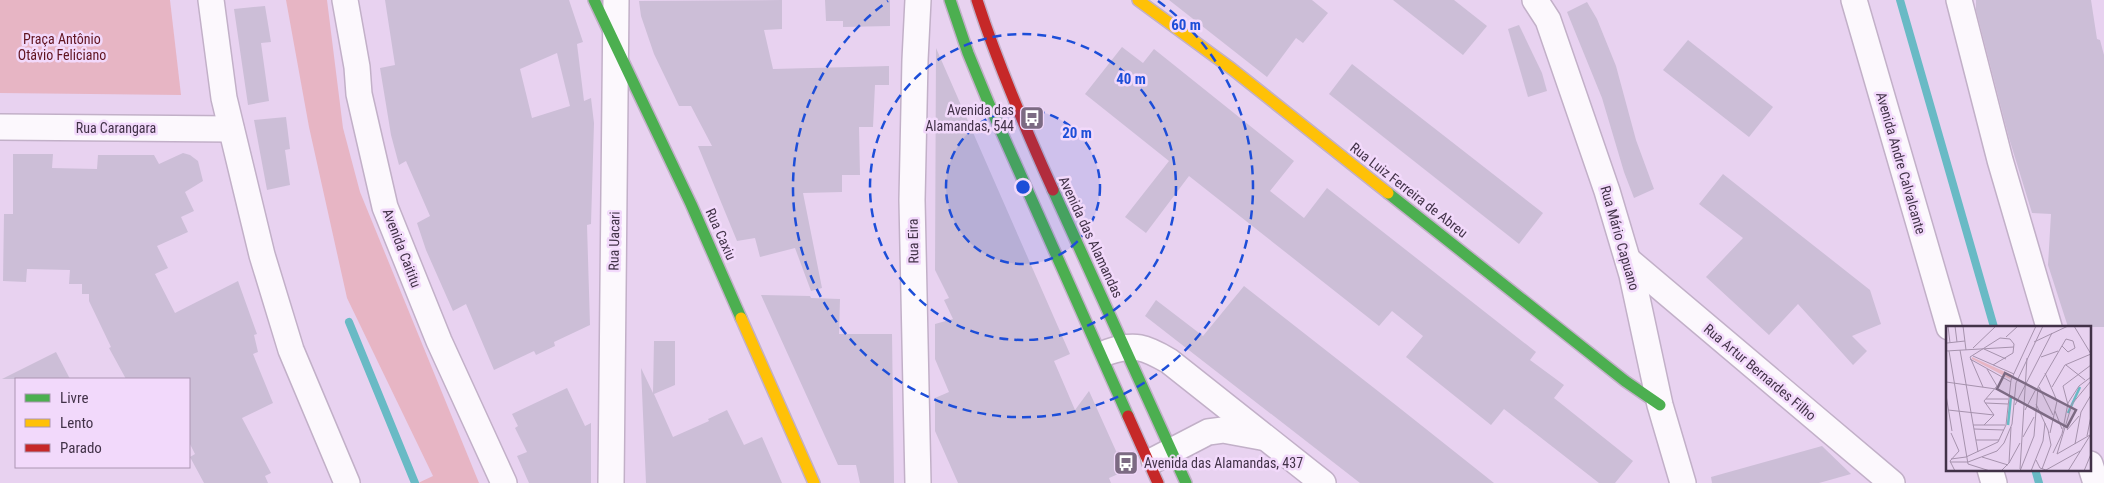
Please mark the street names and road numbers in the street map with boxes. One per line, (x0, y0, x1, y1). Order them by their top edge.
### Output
street label: Avenida Andre Calvalcante (1873, 90, 1929, 236)
street label: Rua Carangara (76, 120, 156, 136)
street label: Rua Luiz Ferreira de Abreu (1347, 139, 1471, 241)
street label: Avenida das Alamandas (1056, 174, 1126, 300)
street label: Rua Mário Capuano (1597, 184, 1643, 292)
street label: Avenida Caititu (380, 206, 424, 290)
street label: Rua Caxiu (703, 206, 739, 262)
street label: Rua Uacari (605, 211, 623, 271)
street label: Rua Eira (905, 218, 921, 264)
street label: Rua Artur Bernardes Filho (1701, 320, 1819, 424)

